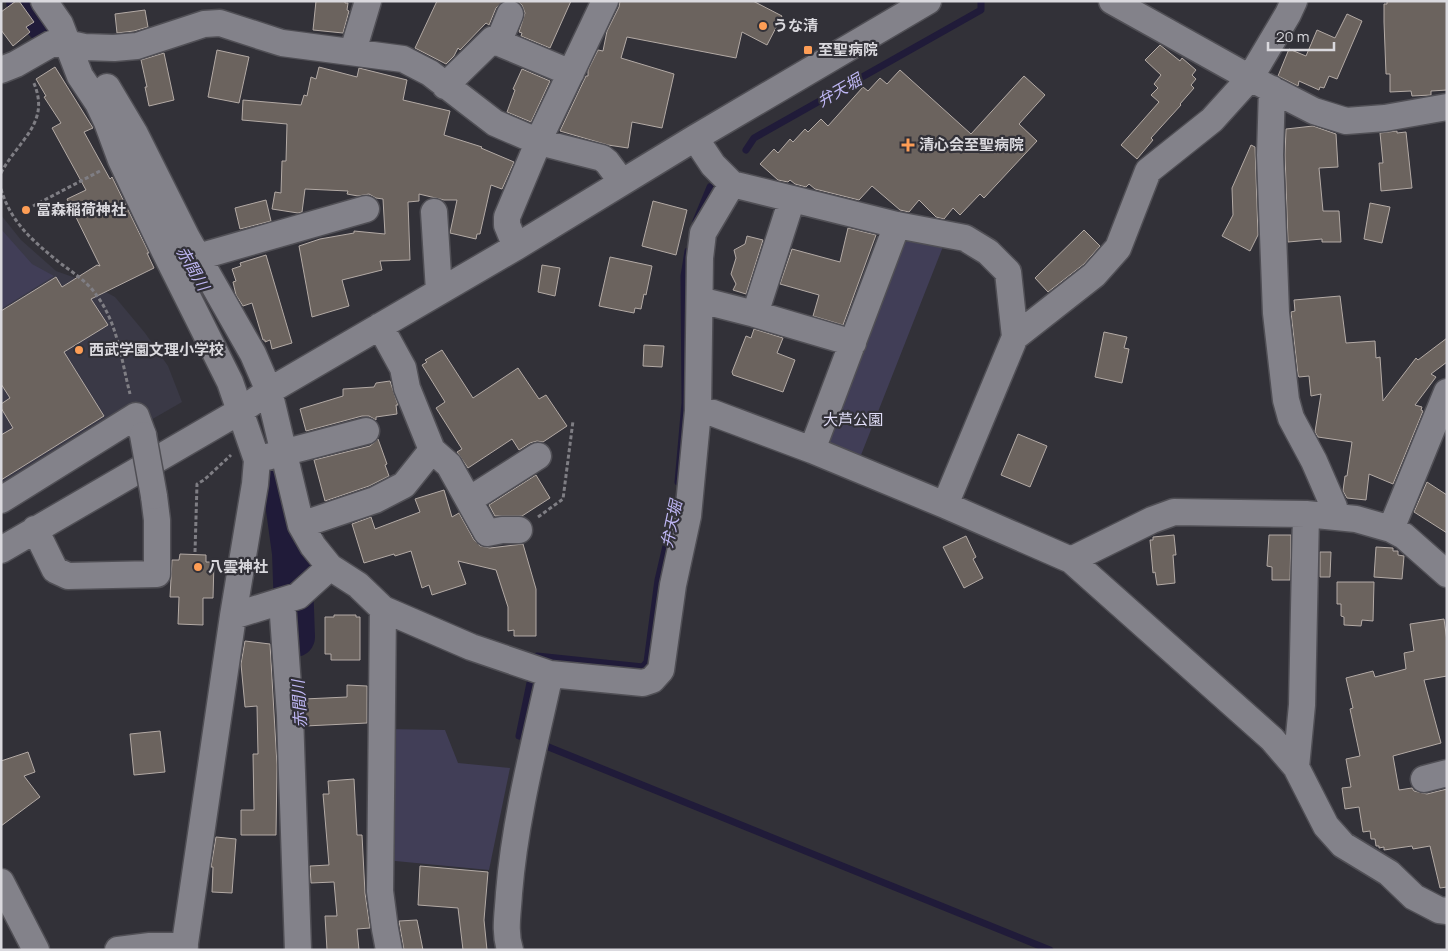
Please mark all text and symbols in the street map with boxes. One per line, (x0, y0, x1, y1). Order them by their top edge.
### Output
place label: うな清 (773, 15, 818, 36)
marker: うな清 (757, 20, 769, 32)
scale bar (1268, 20, 1334, 52)
text: 20 m (1276, 26, 1309, 47)
place label: 至聖病院 (818, 39, 878, 60)
marker: 至聖病院 (802, 44, 814, 56)
water label: 弁天堀 (813, 67, 868, 112)
place label: 清心会至聖病院 (919, 134, 1024, 155)
marker: 清心会至聖病院 (901, 138, 915, 152)
place label: 冨森稲荷神社 (36, 199, 126, 220)
marker: 冨森稲荷神社 (20, 204, 32, 216)
water label: 赤間川 (171, 242, 216, 296)
place label: 西武学園文理小学校 (89, 339, 224, 360)
marker: 西武学園文理小学校 (73, 344, 85, 356)
park label: 大芦公園 (823, 409, 883, 430)
water label: 弁天堀 (655, 495, 687, 550)
place label: 八雲神社 (208, 556, 268, 577)
marker: 八雲神社 (192, 561, 204, 573)
water label: 赤間川 (287, 677, 311, 729)

